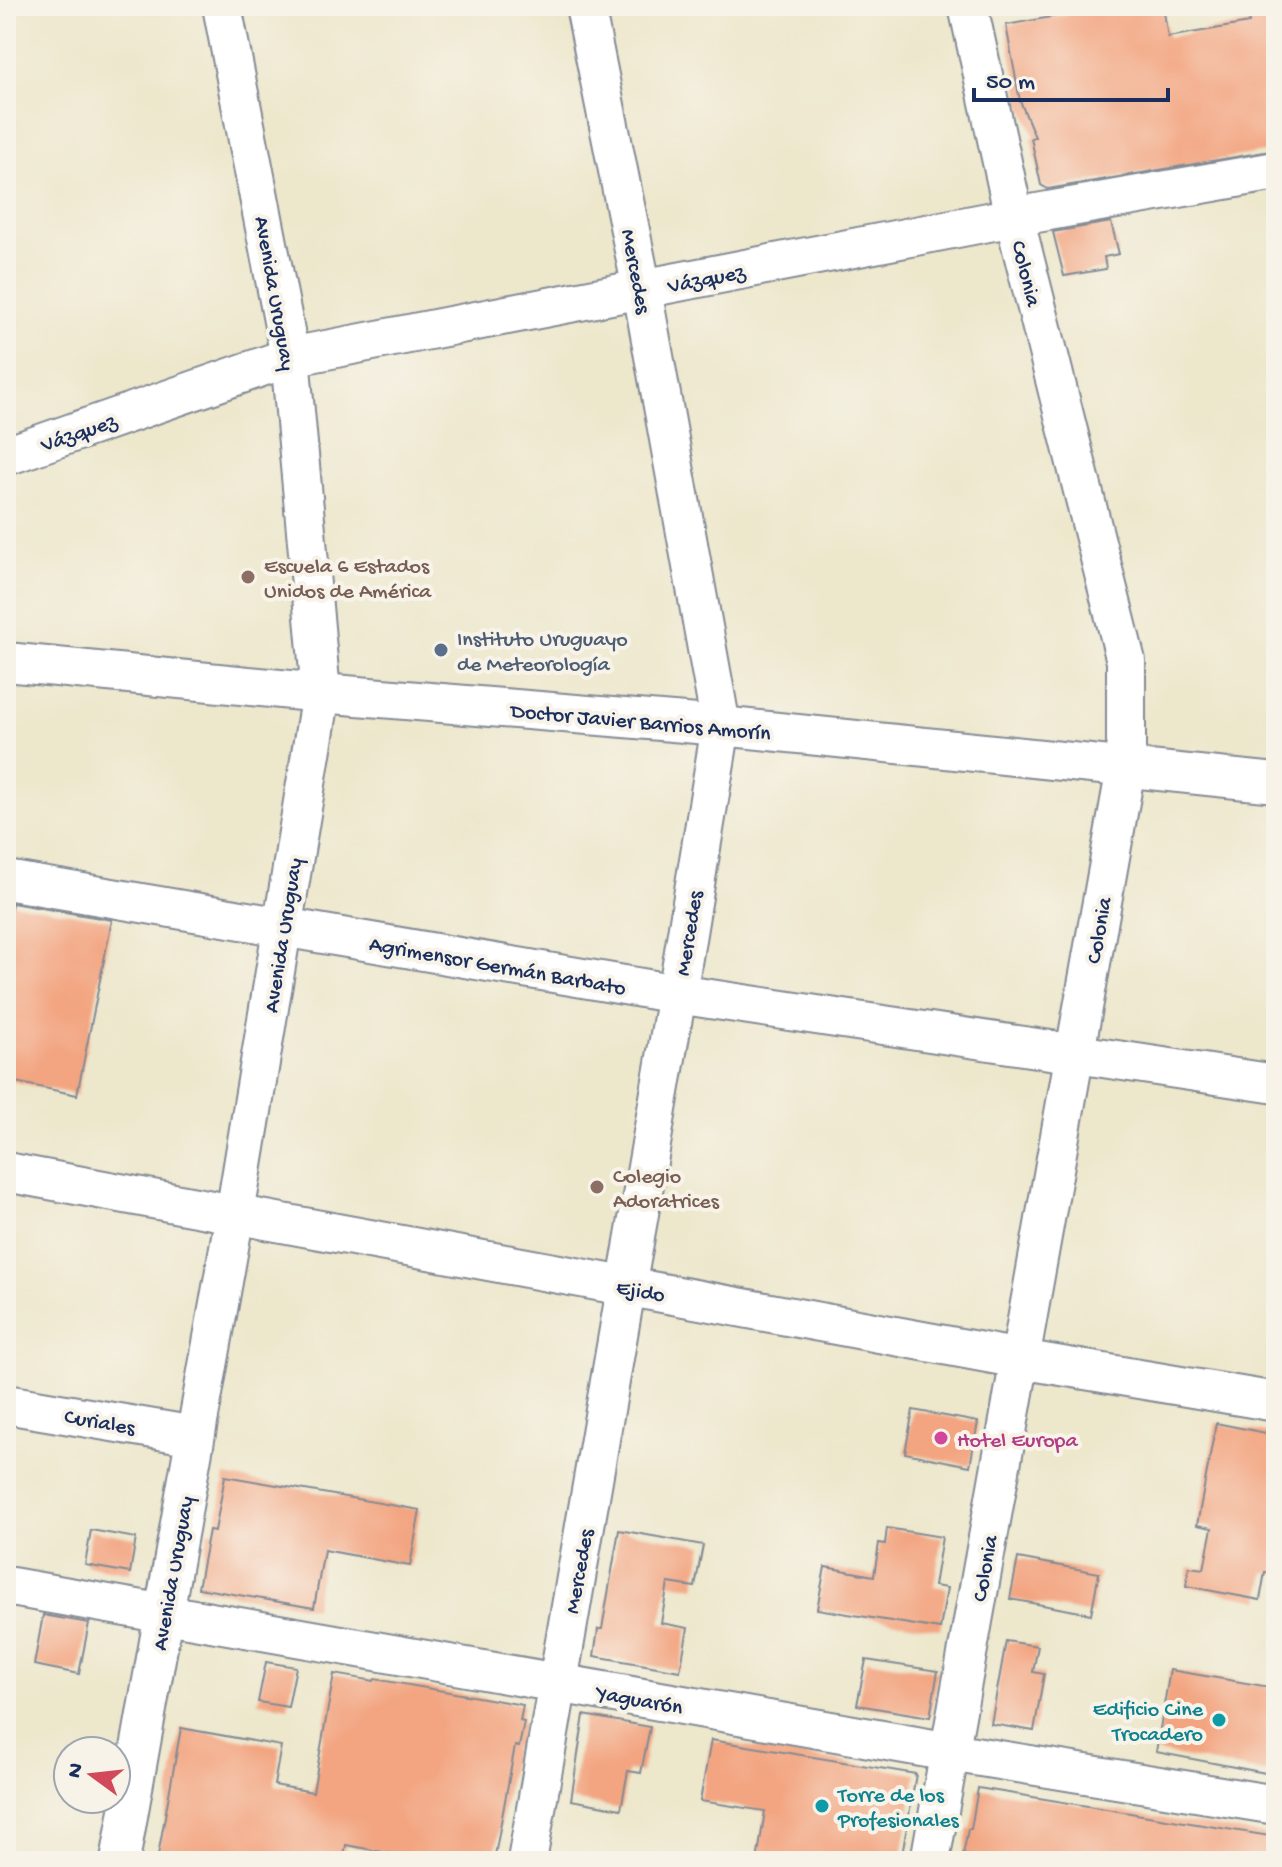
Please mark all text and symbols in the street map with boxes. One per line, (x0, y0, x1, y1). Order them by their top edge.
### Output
scale bar (974, 52, 1168, 102)
text: 50 m (986, 69, 1035, 98)
street label: Avenida Uruguay (247, 214, 299, 373)
street label: Mercedes (613, 227, 655, 317)
street label: Colonia (1003, 238, 1045, 310)
street label: Vázquez (665, 260, 749, 301)
street label: Vázquez (37, 409, 122, 460)
place label: Escuela 6 Estados Unidos de América (264, 555, 432, 606)
marker: Escuela 6 Estados Unidos de América (239, 568, 257, 586)
place label: Instituto Uruguayo de Meteorología (457, 628, 628, 679)
marker: Instituto Uruguayo de Meteorología (432, 641, 450, 659)
street label: Doctor Javier Barrios Amorín (508, 699, 772, 748)
street label: Avenida Uruguay (260, 856, 310, 1015)
street label: Mercedes (671, 888, 711, 978)
street label: Colonia (1082, 895, 1120, 966)
street label: Agrimensor Germán Barbato (367, 933, 628, 1003)
place label: Colegio Adoratrices (613, 1165, 720, 1216)
marker: Colegio Adoratrices (588, 1178, 606, 1196)
street label: Ejido (614, 1276, 667, 1310)
street label: Curiales (62, 1405, 138, 1443)
marker: Hotel Europa (932, 1429, 950, 1447)
place label: Hotel Europa (957, 1429, 1078, 1455)
street label: Avenida Uruguay (149, 1494, 201, 1653)
street label: Mercedes (561, 1526, 601, 1616)
street label: Colonia (968, 1533, 1006, 1604)
street label: Yaguarón (592, 1681, 685, 1722)
place label: Edificio Cine Trocadero (1093, 1698, 1204, 1749)
marker: Edificio Cine Trocadero (1210, 1711, 1228, 1729)
north arrow (52, 1735, 132, 1815)
text: N (62, 1761, 91, 1781)
place label: Torre de los Profesionales (836, 1784, 960, 1835)
marker: Torre de los Profesionales (813, 1797, 831, 1815)

